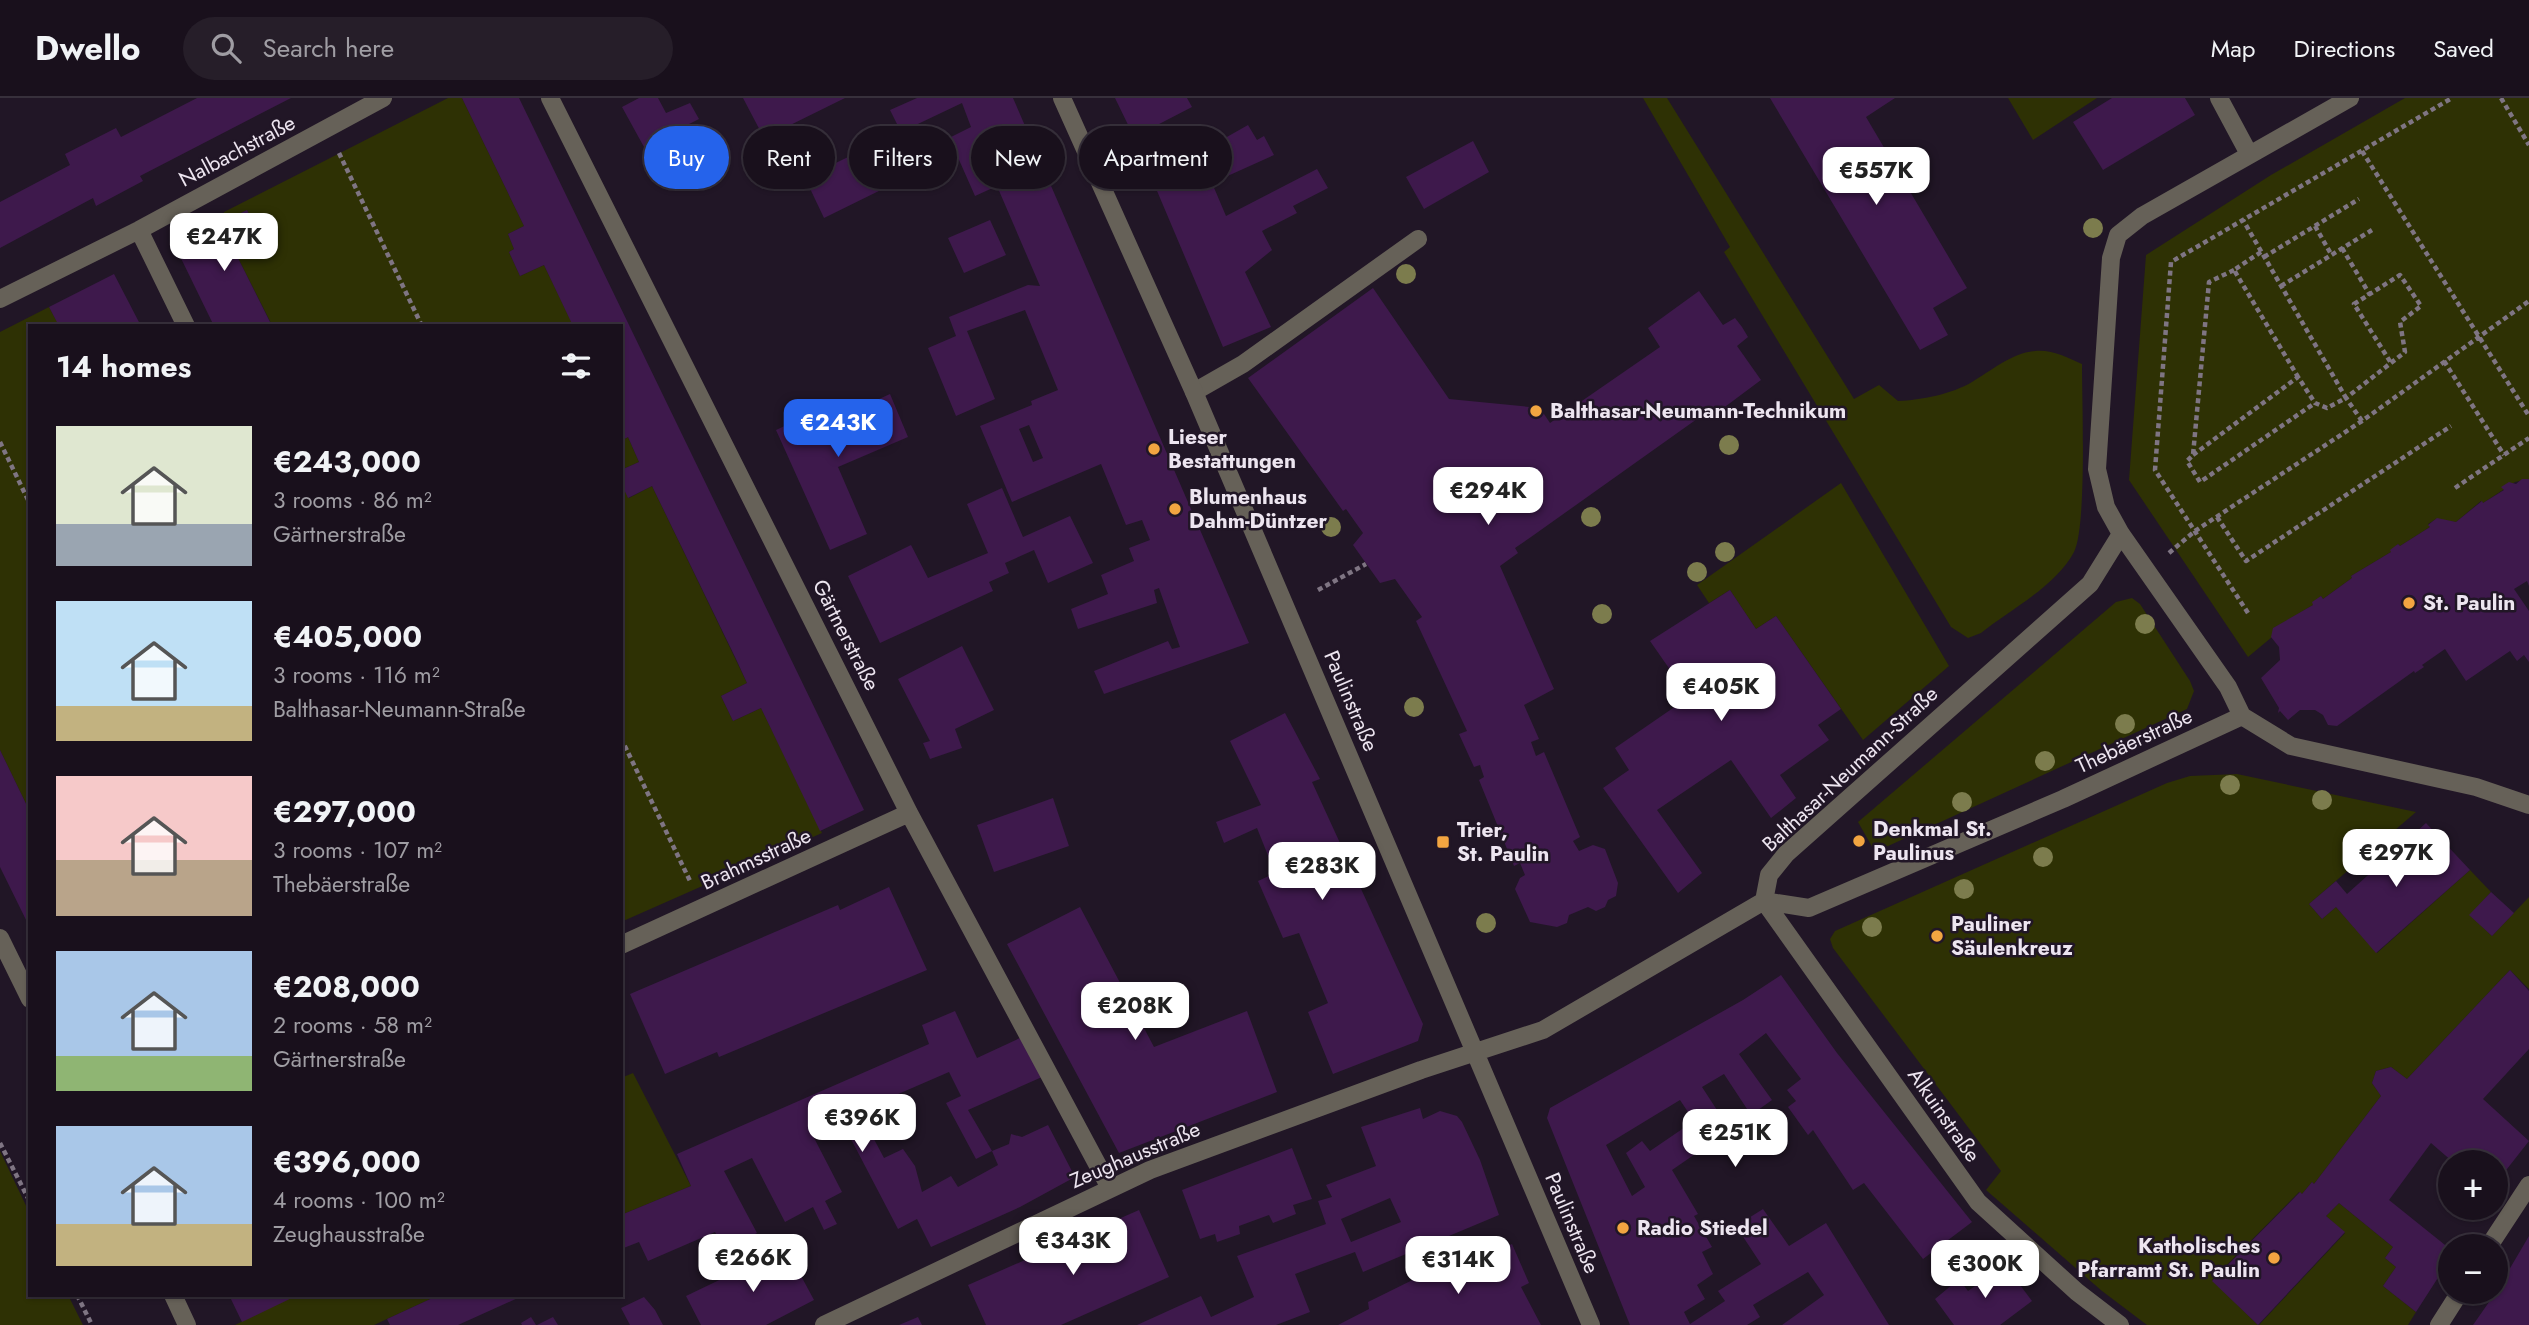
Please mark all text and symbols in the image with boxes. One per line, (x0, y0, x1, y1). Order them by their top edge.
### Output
search box (183, 17, 673, 80)
text: Dwello (35, 25, 141, 72)
icon: search (207, 29, 245, 67)
text: Search here (263, 29, 394, 67)
text: Map (2211, 31, 2256, 66)
text: Directions (2294, 31, 2395, 66)
text: Saved (2433, 31, 2494, 66)
street label: Nalbachstraße (174, 108, 301, 194)
chip: Buy (644, 126, 729, 189)
chip: Rent (743, 126, 835, 189)
chip: Filters (849, 126, 957, 189)
chip: New (971, 126, 1065, 189)
chip: Apartment (1079, 126, 1232, 189)
pin: €557K (1827, 148, 1925, 207)
text: €557K (1839, 153, 1913, 187)
pin: €247K (175, 214, 273, 273)
text: €247K (186, 219, 262, 253)
text: 14 homes (56, 345, 191, 388)
icon: filters (557, 347, 595, 385)
place label: Balthasar-Neumann-Technikum (1550, 396, 1846, 426)
pin: €243K (789, 400, 887, 459)
marker: Balthasar-Neumann-Technikum (1528, 403, 1544, 419)
text: €243K (800, 405, 876, 439)
place label: Lieser Bestattungen (1168, 422, 1296, 476)
text: €243,000 (273, 440, 421, 483)
marker: Lieser Bestattungen (1146, 441, 1162, 457)
icon: home (112, 454, 196, 538)
pin: €294K (1439, 468, 1537, 527)
text: €294K (1449, 473, 1527, 507)
place label: Blumenhaus Dahm-Düntzer (1189, 482, 1327, 536)
text: 3 rooms · 86 m² (273, 483, 432, 517)
marker: Blumenhaus Dahm-Düntzer (1167, 501, 1183, 517)
text: Gärtnerstraße (273, 517, 406, 551)
street label: Gärtnerstraße (805, 574, 887, 696)
place label: St. Paulin (2423, 588, 2515, 618)
marker: St. Paulin (2401, 595, 2417, 611)
text: €405,000 (273, 615, 422, 658)
icon: home (112, 629, 196, 713)
street label: Paulinstraße (1316, 646, 1386, 756)
text: 3 rooms · 116 m² (273, 658, 440, 692)
pin: €405K (1672, 664, 1770, 723)
text: €405K (1682, 669, 1760, 703)
street label: Balthasar-Neumann-Straße (1755, 679, 1945, 859)
text: Balthasar-Neumann-Straße (273, 692, 526, 726)
street label: Thebäerstraße (2071, 701, 2197, 781)
text: €297,000 (273, 790, 416, 833)
icon: home (112, 804, 196, 888)
place label: Denkmal St. Paulinus (1873, 814, 1992, 868)
place label: Trier, St. Paulin (1457, 815, 1549, 869)
street label: Brahmsstraße (696, 820, 816, 898)
pin: €297K (2347, 830, 2445, 889)
text: 3 rooms · 107 m² (273, 833, 442, 867)
marker: Denkmal St. Paulinus (1851, 833, 1867, 849)
marker: Trier, St. Paulin (1435, 834, 1451, 850)
text: €297K (2359, 835, 2433, 869)
pin: €283K (1273, 842, 1371, 902)
text: €283K (1285, 848, 1359, 882)
text: Thebäerstraße (273, 867, 410, 901)
place label: Pauliner Säulenkreuz (1951, 909, 2073, 963)
marker: Pauliner Säulenkreuz (1929, 928, 1945, 944)
text: €208,000 (273, 965, 420, 1008)
icon: home (112, 979, 196, 1063)
pin: €208K (1086, 982, 1184, 1042)
text: €208K (1097, 988, 1173, 1022)
text: 2 rooms · 58 m² (273, 1008, 432, 1042)
text: Gärtnerstraße (273, 1042, 406, 1076)
street label: Alkuinstraße (1901, 1062, 1988, 1168)
pin: €396K (813, 1094, 911, 1154)
text: €396K (824, 1100, 900, 1134)
pin: €251K (1686, 1110, 1784, 1169)
street label: Zeughausstraße (1065, 1114, 1205, 1196)
text: €251K (1699, 1115, 1771, 1149)
text: €396,000 (273, 1140, 421, 1183)
map controls (2438, 1150, 2508, 1304)
button: + (2438, 1150, 2508, 1220)
icon: home (112, 1154, 196, 1238)
street label: Paulinstraße (1537, 1168, 1607, 1278)
text: 4 rooms · 100 m² (273, 1183, 445, 1217)
place label: Radio Stiedel (1637, 1213, 1768, 1243)
text: Zeughausstraße (273, 1217, 425, 1251)
pin: €343K (1024, 1218, 1122, 1277)
marker: Radio Stiedel (1615, 1220, 1631, 1236)
text: €343K (1035, 1223, 1111, 1257)
place label: Katholisches Pfarramt St. Paulin (2077, 1231, 2260, 1285)
pin: €266K (704, 1234, 802, 1294)
button: − (2438, 1234, 2508, 1304)
pin: €314K (1409, 1236, 1507, 1296)
text: €266K (714, 1240, 792, 1274)
pin: €300K (1936, 1240, 2034, 1300)
text: €314K (1421, 1242, 1495, 1276)
text: €300K (1947, 1246, 2023, 1280)
marker: Katholisches Pfarramt St. Paulin (2266, 1250, 2282, 1266)

